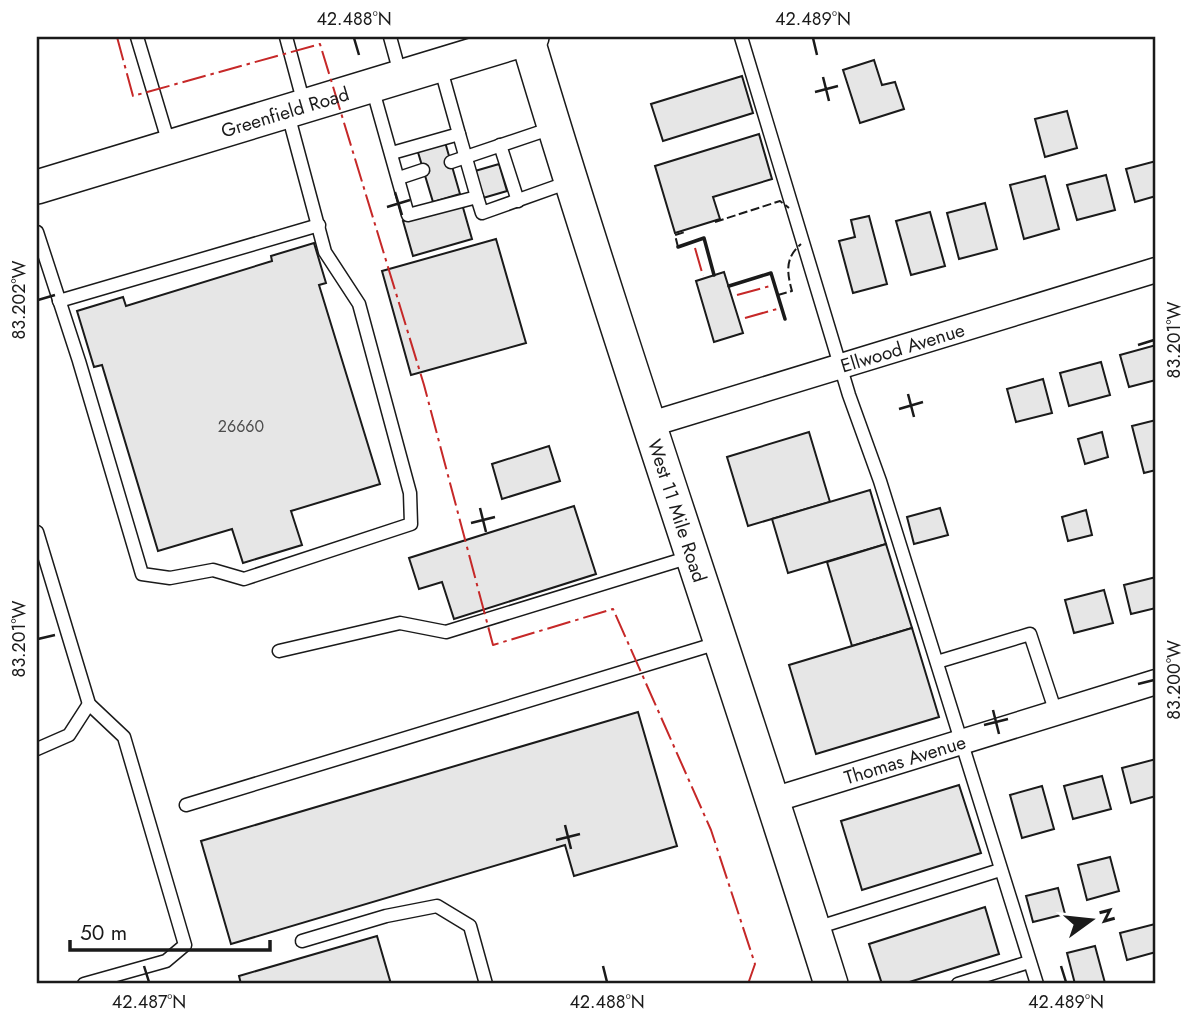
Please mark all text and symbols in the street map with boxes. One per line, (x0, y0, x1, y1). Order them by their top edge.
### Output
text: 42.488°N (316, 6, 392, 32)
text: 42.489°N (775, 6, 851, 32)
street label: Greenfield Road (217, 80, 352, 144)
text: 83.202°W (6, 260, 32, 339)
text: 83.201°W (1161, 301, 1187, 378)
street label: Ellwood Avenue (837, 316, 968, 379)
house number: 26660 (218, 415, 264, 438)
street label: West 11 Mile Road (641, 436, 714, 586)
text: 83.201°W (6, 600, 32, 677)
text: 83.200°W (1161, 640, 1187, 720)
street label: Thomas Avenue (841, 728, 969, 791)
north arrow (1056, 884, 1126, 954)
text: N (1092, 905, 1122, 927)
scale bar (70, 909, 270, 953)
text: 50 m (80, 918, 127, 948)
text: 42.487°N (112, 989, 186, 1015)
text: 42.488°N (569, 989, 645, 1015)
text: 42.489°N (1028, 989, 1104, 1015)

